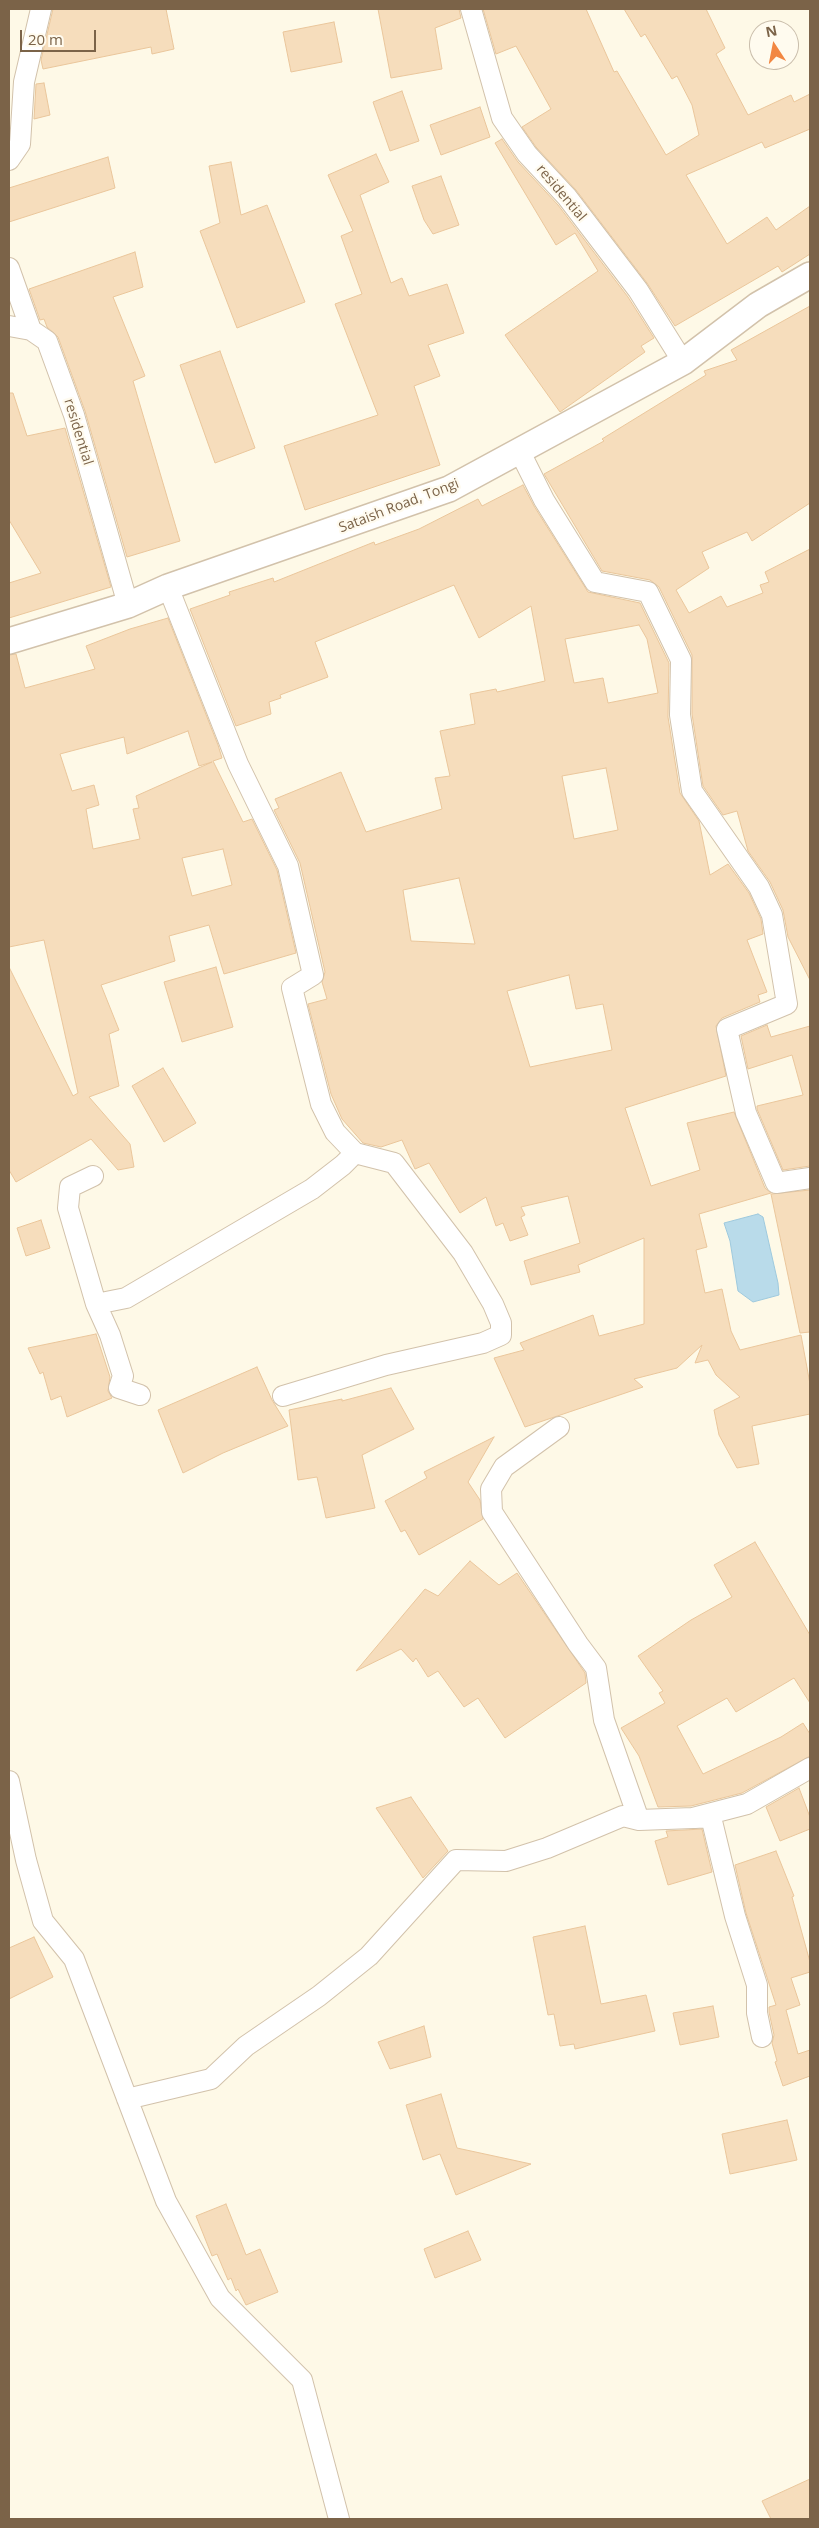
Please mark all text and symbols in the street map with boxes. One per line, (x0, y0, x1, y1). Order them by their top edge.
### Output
scale bar (22, 20, 99, 52)
north arrow (749, 20, 799, 70)
text: N (764, 20, 779, 41)
text: 20 m (28, 29, 63, 49)
street label: residential (533, 161, 589, 225)
street label: residential (60, 397, 96, 467)
street label: Sataish Road, Tongi (337, 475, 461, 537)

